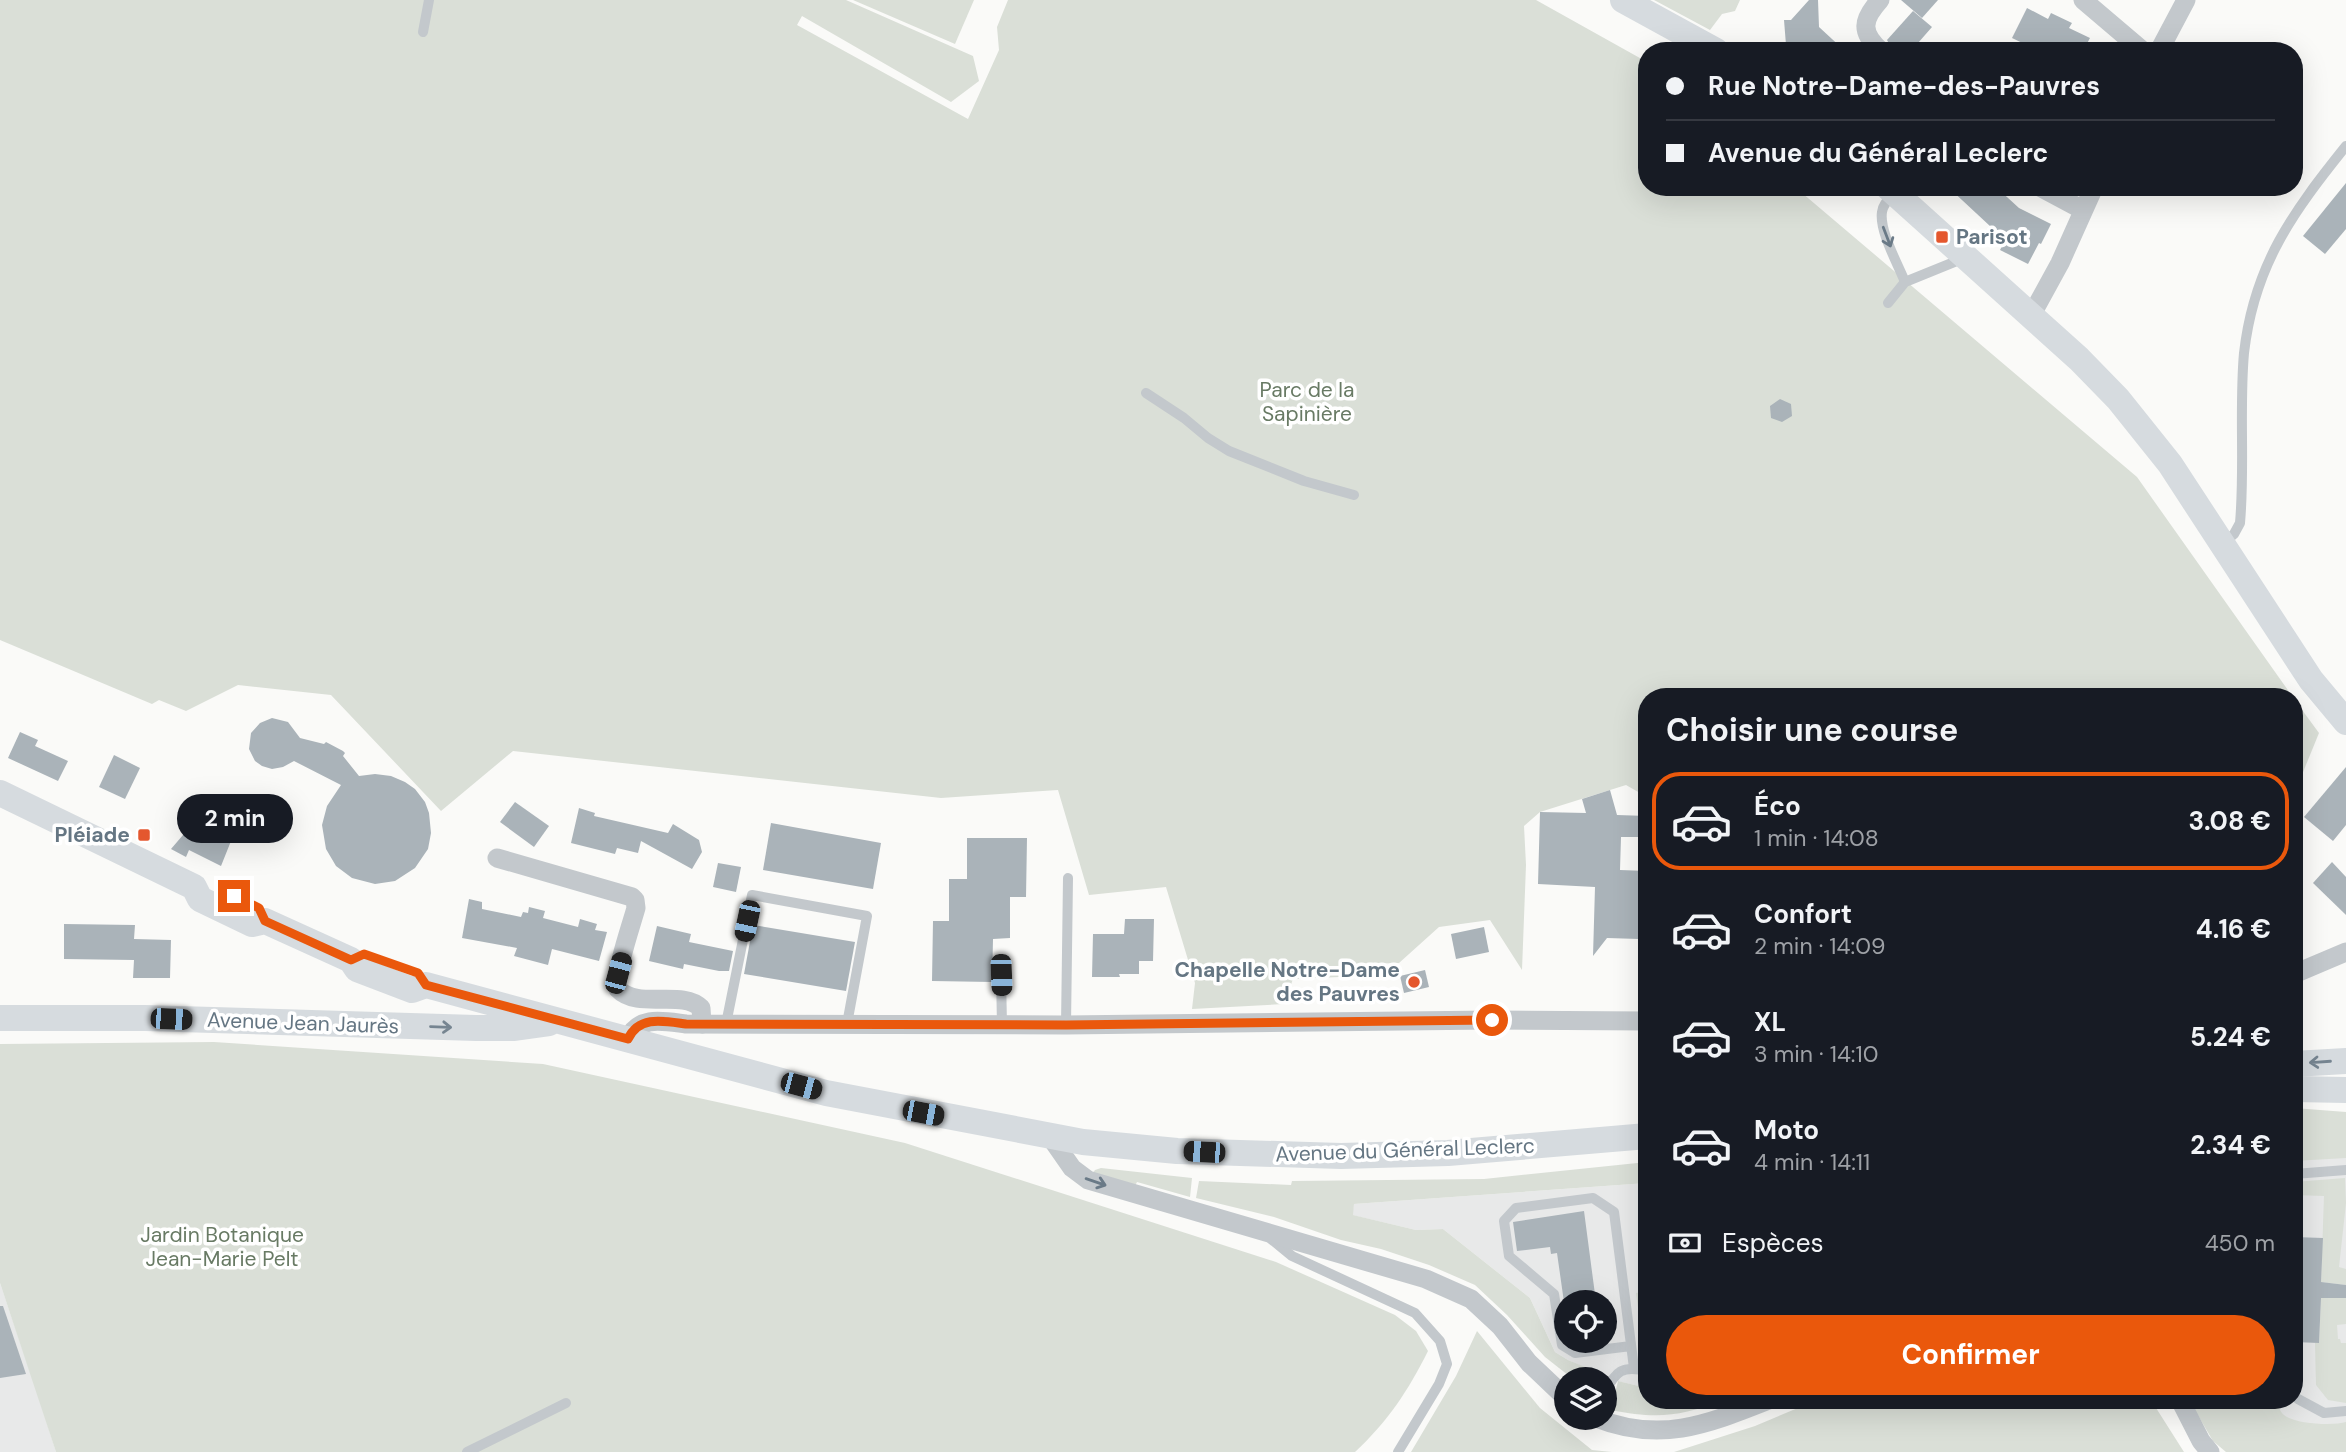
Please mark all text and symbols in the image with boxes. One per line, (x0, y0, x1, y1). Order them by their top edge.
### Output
text: Rue Notre-Dame-des-Pauvres (1708, 69, 2100, 103)
text: Avenue du Général Leclerc (1708, 136, 2048, 170)
place label: Parisot (1956, 223, 2028, 251)
one-way arrow (1881, 225, 1894, 247)
marker: Parisot (1934, 229, 1950, 245)
park label: Parc de la Sapinière (1260, 376, 1354, 428)
text: Choisir une course (1666, 709, 1958, 751)
text: Éco (1754, 789, 1801, 823)
icon: car (1670, 790, 1733, 853)
callout: 2 min (176, 794, 292, 844)
text: 2 min (205, 803, 265, 833)
text: 3.08 € (2188, 804, 2271, 838)
place label: Pléiade (54, 821, 130, 849)
text: 1 min · 14:08 (1754, 823, 1879, 853)
marker: Pléiade (136, 827, 152, 843)
route end (218, 880, 250, 912)
text: Confort (1754, 897, 1852, 931)
car (733, 898, 762, 944)
icon: car (1670, 898, 1733, 961)
text: 4.16 € (2196, 912, 2271, 946)
text: 2 min · 14:09 (1754, 931, 1885, 961)
car (603, 950, 634, 996)
car (990, 954, 1013, 996)
place label: Chapelle Notre-Dame des Pauvres (1175, 956, 1400, 1008)
marker: Chapelle Notre-Dame des Pauvres (1406, 974, 1422, 990)
route start (1476, 1004, 1508, 1036)
text: XL (1754, 1005, 1786, 1039)
street label: Avenue Jean Jaurès (206, 1006, 400, 1040)
icon: car (1670, 1006, 1733, 1069)
car (150, 1008, 193, 1030)
one-way arrow (429, 1020, 452, 1033)
text: 5.24 € (2190, 1020, 2271, 1054)
text: 3 min · 14:10 (1754, 1039, 1878, 1069)
one-way arrow (2309, 1056, 2332, 1069)
car (778, 1070, 825, 1102)
car (901, 1099, 946, 1127)
text: Moto (1754, 1113, 1819, 1147)
icon: car (1670, 1114, 1733, 1177)
text: 2.34 € (2190, 1128, 2271, 1162)
street label: Avenue du Général Leclerc (1275, 1131, 1535, 1169)
car (1183, 1140, 1226, 1164)
text: 4 min · 14:11 (1754, 1147, 1870, 1177)
one-way arrow (1085, 1177, 1107, 1189)
park label: Jardin Botanique Jean-Marie Pelt (140, 1221, 304, 1273)
icon: cash (1666, 1224, 1704, 1262)
text: Espèces (1722, 1226, 1823, 1260)
text: 450 m (2205, 1228, 2275, 1258)
map controls (1554, 1290, 1617, 1430)
button: locate (1554, 1290, 1617, 1353)
button: Confirmer (1666, 1315, 2275, 1395)
button: layers (1554, 1367, 1617, 1430)

